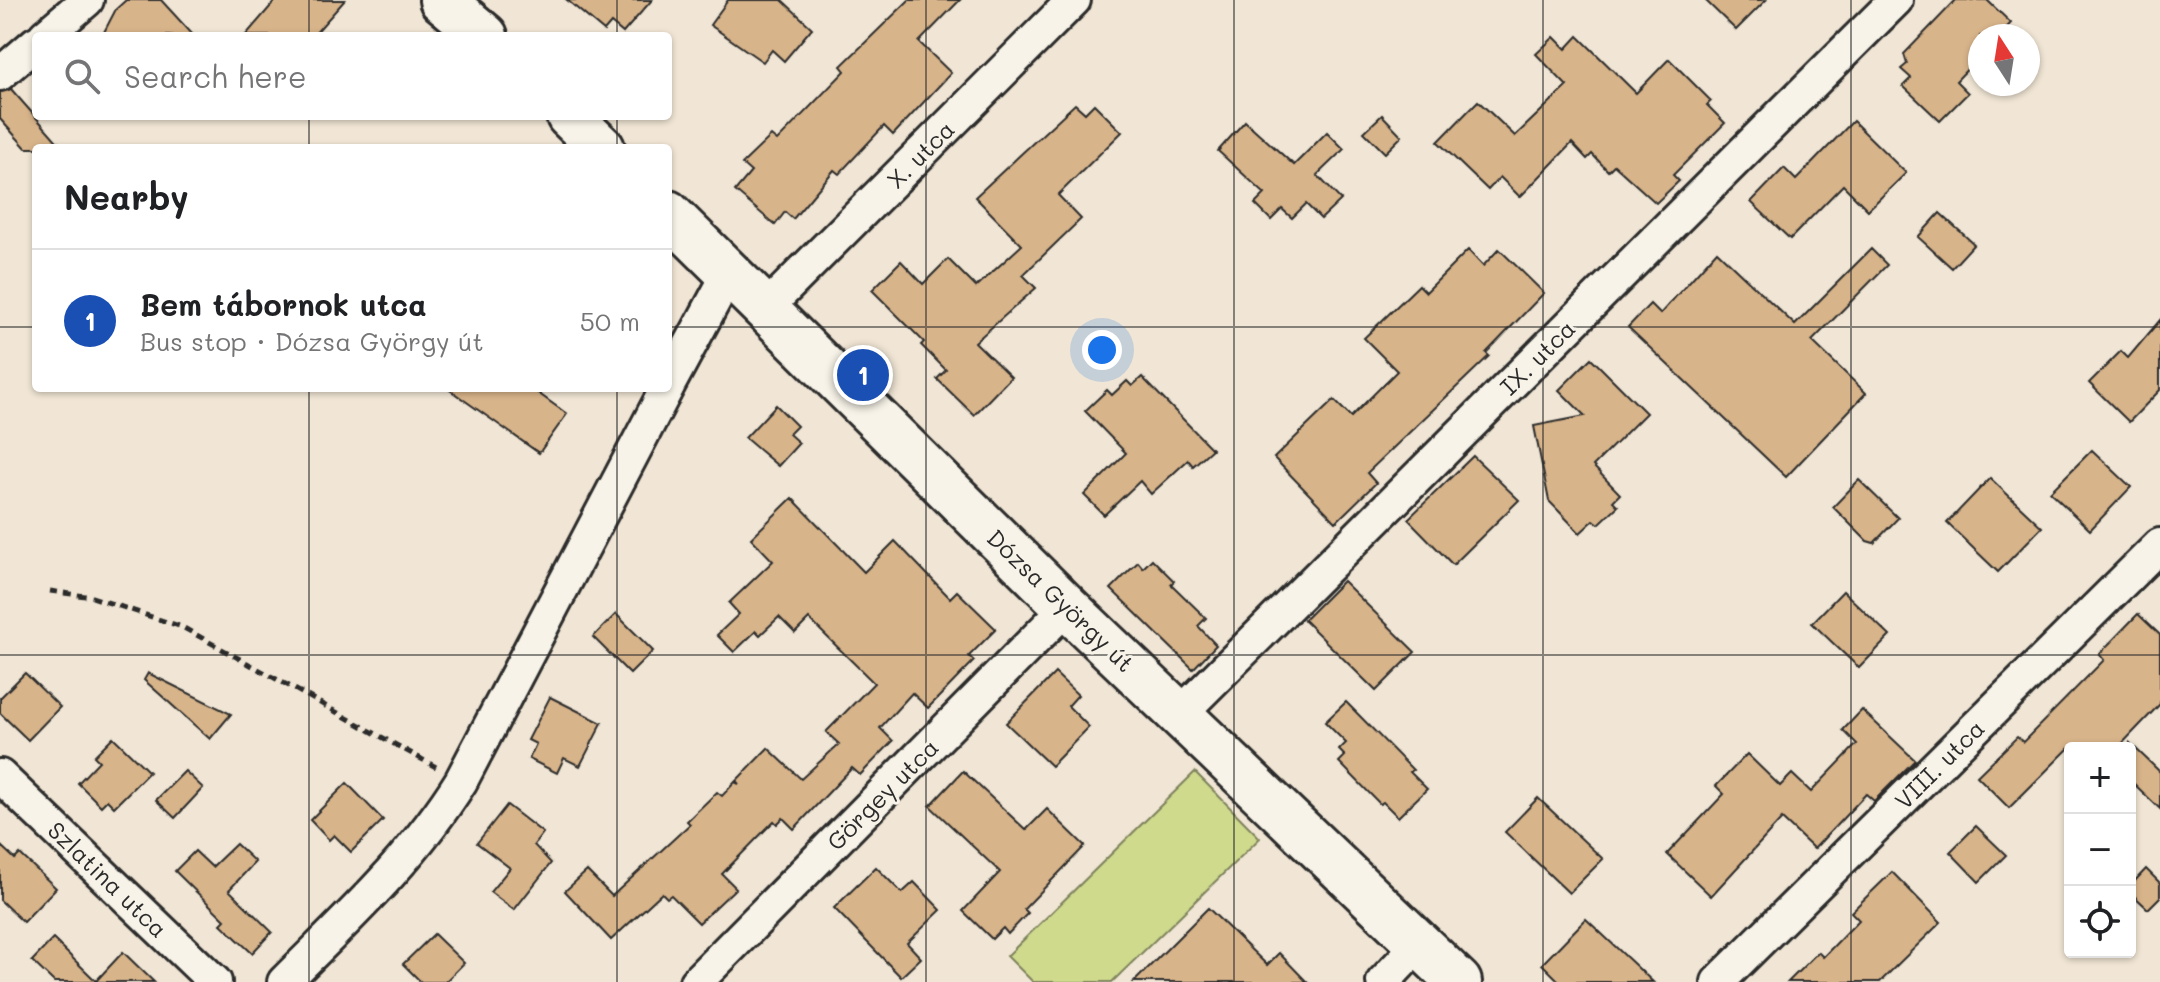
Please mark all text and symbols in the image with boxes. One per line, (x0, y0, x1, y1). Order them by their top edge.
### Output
north arrow (1968, 24, 2040, 96)
search box (32, 32, 672, 120)
icon: search (60, 54, 104, 98)
text: Search here (124, 56, 307, 96)
street label: X. utca (880, 114, 960, 194)
text: Nearby (64, 174, 189, 219)
text: Bem tábornok utca (140, 284, 427, 324)
text: 1 (84, 304, 96, 338)
text: 50 m (580, 304, 640, 338)
street label: IX. utca (1493, 313, 1581, 401)
text: Bus stop · Dózsa György út (140, 324, 484, 358)
your location (1082, 330, 1122, 370)
pin: 1 (837, 345, 889, 405)
street label: Dózsa György út (981, 522, 1141, 678)
street label: VIII. utca (1888, 713, 1990, 815)
street label: Görgey utca (819, 731, 945, 857)
map controls (2064, 742, 2136, 958)
button: + (2064, 742, 2136, 814)
street label: Szlatina utca (42, 814, 174, 944)
button: − (2064, 814, 2136, 886)
button: locate (2064, 886, 2136, 958)

